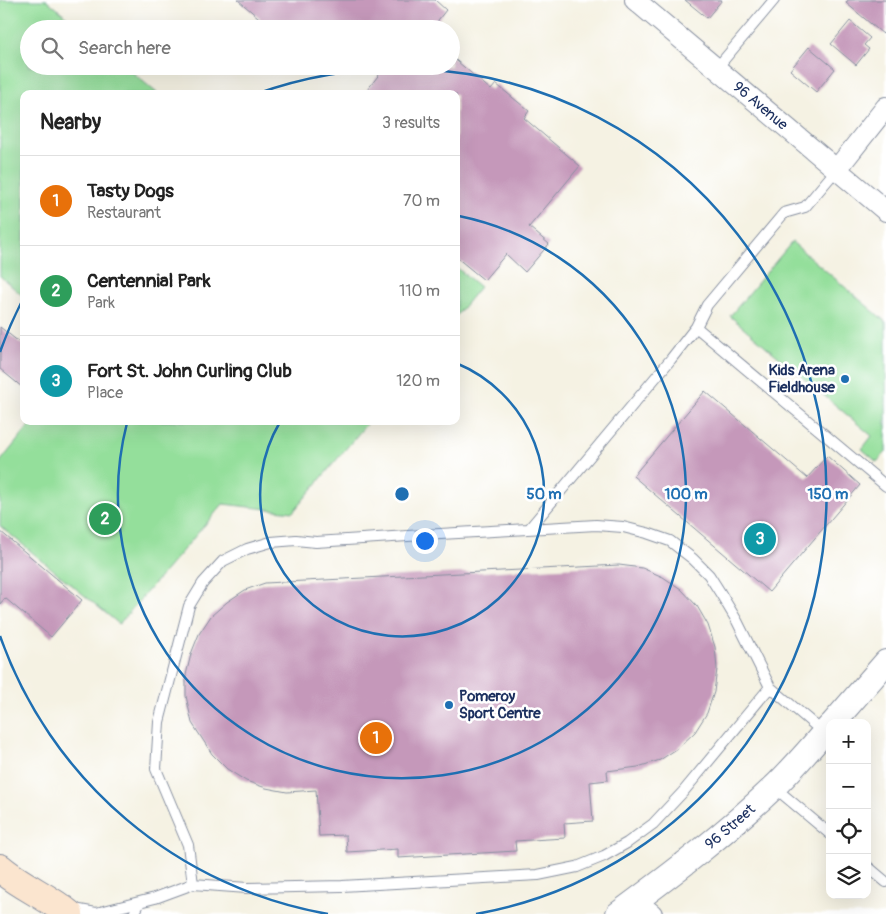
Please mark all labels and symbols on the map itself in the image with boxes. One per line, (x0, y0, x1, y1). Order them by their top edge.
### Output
street label: 96 Avenue (729, 77, 792, 134)
place label: Kids Arena Fieldhouse (768, 361, 836, 397)
marker: Kids Arena Fieldhouse (839, 373, 851, 385)
centre of rings (393, 485, 411, 503)
text: 50 m (527, 485, 561, 504)
text: 100 m (665, 485, 707, 504)
text: 150 m (808, 485, 848, 504)
pin: 2 (89, 500, 121, 538)
pin: 3 (744, 520, 776, 558)
your location (412, 528, 438, 554)
place label: Pomeroy Sport Centre (459, 687, 541, 723)
marker: Pomeroy Sport Centre (443, 699, 455, 711)
pin: 1 (360, 719, 392, 757)
street label: 96 Street (701, 799, 760, 853)

